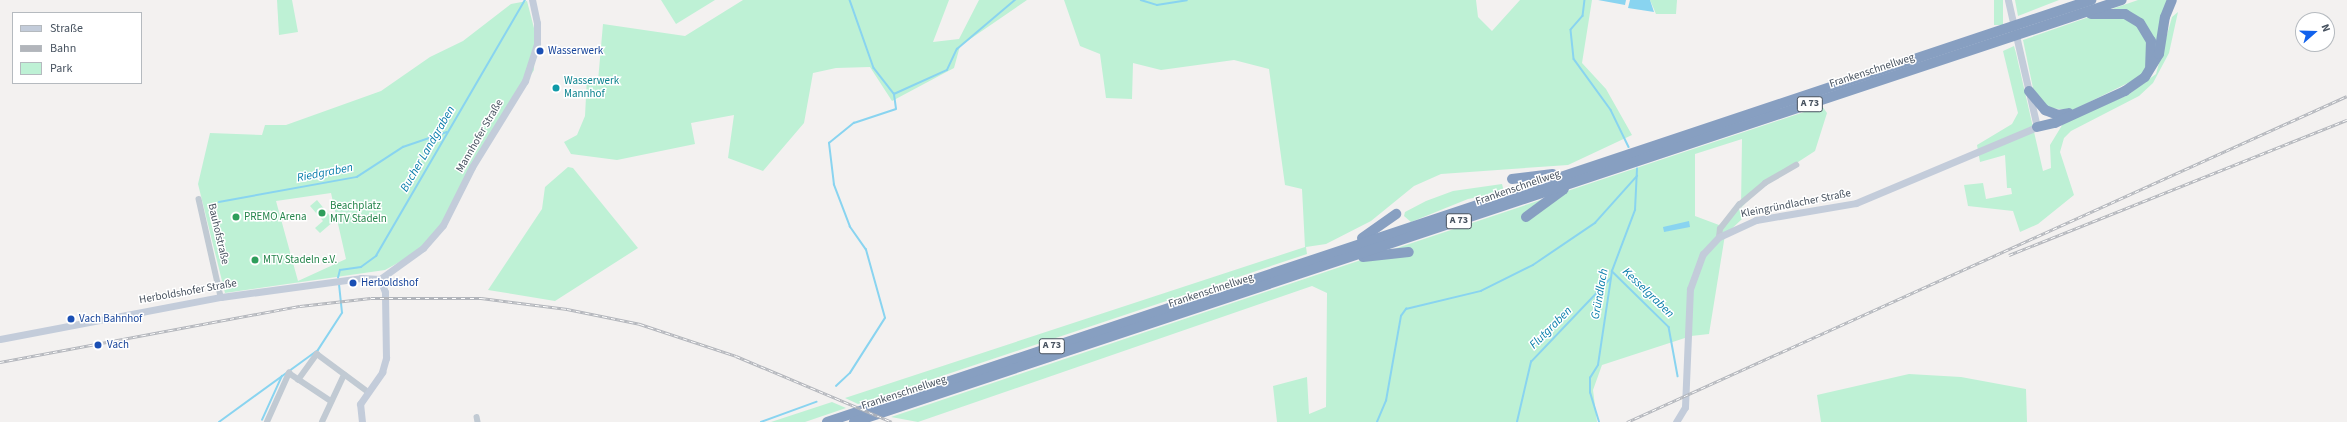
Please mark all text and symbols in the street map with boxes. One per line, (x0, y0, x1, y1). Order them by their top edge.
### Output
legend (12, 12, 142, 84)
north arrow (2295, 12, 2335, 52)
text: Straße (50, 20, 83, 37)
text: N (2318, 22, 2334, 34)
text: Bahn (50, 40, 76, 57)
place label: Wasserwerk (548, 44, 603, 58)
marker: Wasserwerk (535, 46, 545, 56)
street label: Frankenschnellweg (1828, 51, 1916, 91)
text: Park (50, 60, 72, 77)
place label: Wasserwerk Mannhof (564, 75, 619, 101)
marker: Wasserwerk Mannhof (551, 83, 561, 93)
road number: A 73 (1796, 96, 1824, 112)
street label: Mannhofer Straße (454, 97, 506, 175)
water label: Bucher Landgraben (398, 104, 458, 194)
water label: Riedgraben (296, 160, 354, 186)
street label: Frankenschnellweg (1474, 167, 1562, 209)
street label: Kleingründlacher Straße (1740, 187, 1852, 221)
place label: Beachplatz MTV Stadeln (330, 200, 387, 226)
street label: Bauhofstraße (205, 202, 231, 266)
marker: Beachplatz MTV Stadeln (317, 208, 327, 218)
place label: PREMO Arena (244, 210, 306, 224)
marker: PREMO Arena (231, 212, 241, 222)
road number: A 73 (1445, 213, 1473, 229)
place label: MTV Stadeln e.V. (263, 253, 337, 267)
marker: MTV Stadeln e.V. (250, 255, 260, 265)
water label: Kesselgraben (1619, 265, 1677, 321)
water label: Gründlach (1588, 268, 1612, 320)
street label: Frankenschnellweg (1167, 271, 1255, 311)
place label: Herboldshof (361, 276, 418, 290)
street label: Herboldshofer Straße (138, 277, 238, 307)
marker: Herboldshof (348, 278, 358, 288)
water label: Flutgraben (1527, 304, 1575, 352)
place label: Vach Bahnhof (79, 312, 142, 326)
marker: Vach Bahnhof (66, 314, 76, 324)
place label: Vach (107, 338, 129, 352)
road number: A 73 (1038, 338, 1066, 354)
marker: Vach (92, 339, 104, 351)
street label: Frankenschnellweg (860, 373, 948, 413)

